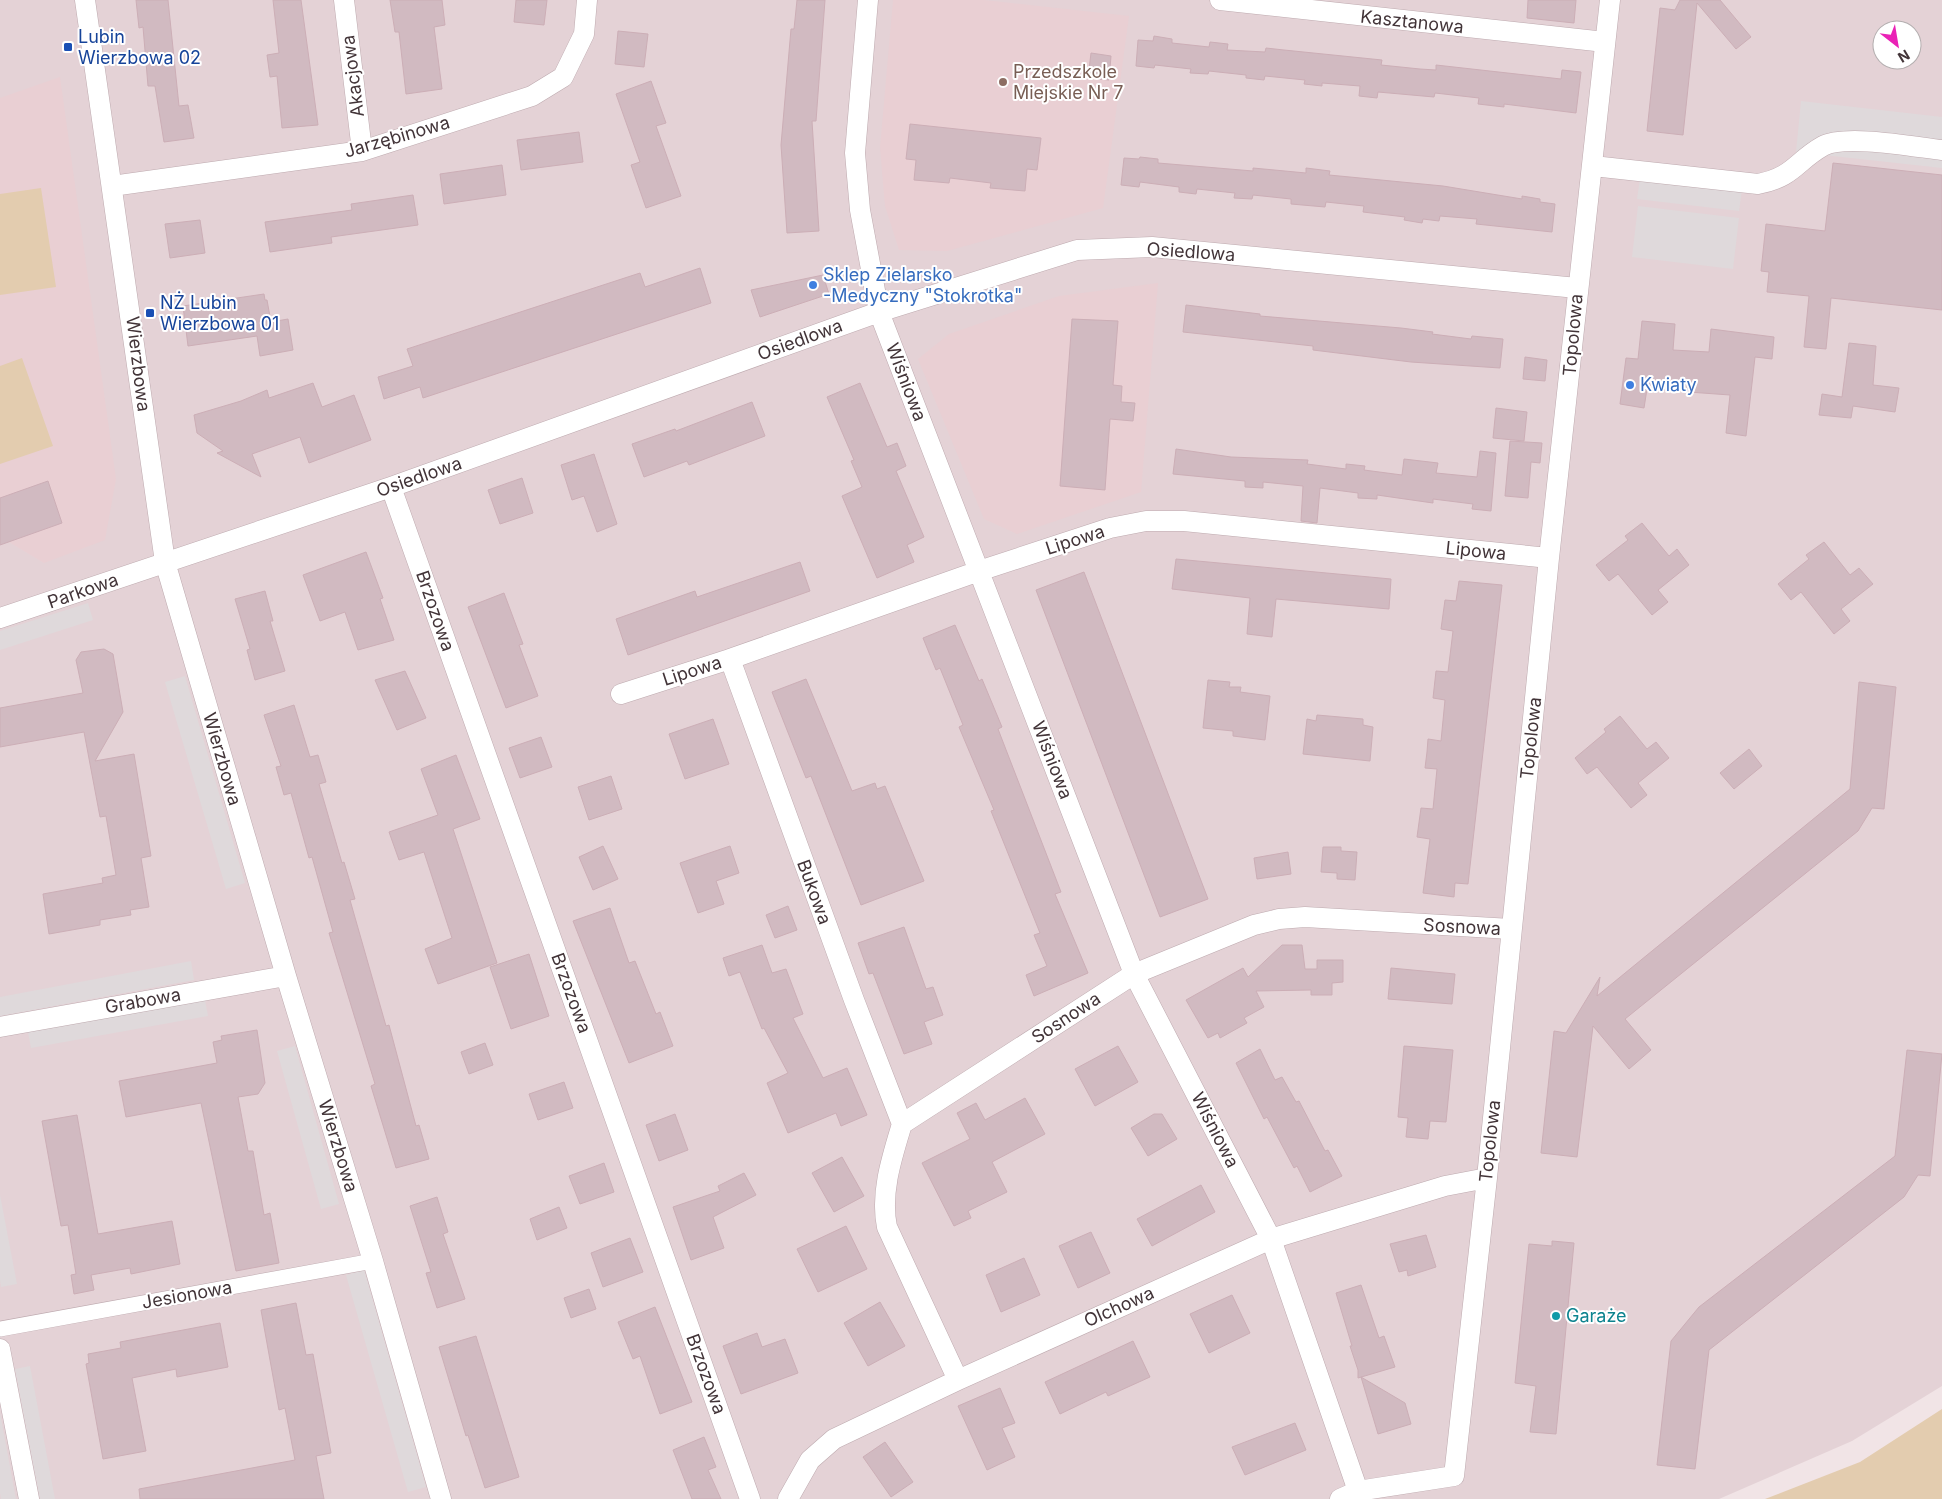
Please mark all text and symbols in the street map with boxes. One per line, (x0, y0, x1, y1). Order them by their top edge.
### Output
street label: Kasztanowa (1359, 6, 1465, 37)
north arrow (1872, 20, 1922, 70)
place label: Lubin Wierzbowa 02 (78, 26, 201, 68)
street label: Akacjowa (337, 34, 368, 118)
marker: Lubin Wierzbowa 02 (62, 41, 74, 53)
text: N (1895, 47, 1913, 67)
place label: Przedszkole Miejskie Nr 7 (1013, 61, 1123, 103)
marker: Przedszkole Miejskie Nr 7 (997, 76, 1009, 88)
street label: Jarzębinowa (342, 111, 452, 162)
street label: Osiedlowa (1146, 238, 1236, 265)
place label: Sklep Zielarsko -Medyczny "Stokrotka" (823, 264, 1022, 306)
marker: Sklep Zielarsko -Medyczny "Stokrotka" (807, 279, 819, 291)
place label: NŻ Lubin Wierzbowa 01 (160, 291, 279, 334)
street label: Topolowa (1558, 293, 1587, 377)
marker: NŻ Lubin Wierzbowa 01 (144, 307, 156, 319)
street label: Osiedlowa (755, 314, 845, 365)
street label: Wierzbowa (122, 315, 155, 413)
street label: Wiśniowa (882, 340, 931, 424)
place label: Kwiaty (1640, 374, 1697, 395)
marker: Kwiaty (1624, 379, 1636, 391)
street label: Osiedlowa (373, 452, 464, 501)
street label: Lipowa (1043, 520, 1107, 559)
street label: Lipowa (1445, 537, 1507, 564)
street label: Brzozowa (412, 568, 459, 654)
street label: Parkowa (45, 569, 121, 612)
street label: Lipowa (660, 651, 724, 690)
street label: Topolowa (1516, 696, 1545, 780)
street label: Wierzbowa (199, 710, 246, 808)
street label: Wiśniowa (1028, 718, 1077, 802)
street label: Bukowa (793, 857, 836, 927)
street label: Sosnowa (1423, 914, 1501, 939)
street label: Brzozowa (547, 950, 596, 1036)
street label: Grabowa (103, 984, 182, 1018)
street label: Sosnowa (1027, 988, 1104, 1048)
street label: Wiśniowa (1187, 1089, 1243, 1171)
street label: Wierzbowa (314, 1097, 363, 1195)
street label: Topolowa (1475, 1099, 1504, 1183)
street label: Jesionowa (140, 1276, 234, 1313)
street label: Olchowa (1081, 1282, 1157, 1331)
place label: Garaże (1566, 1305, 1627, 1326)
marker: Garaże (1550, 1310, 1562, 1322)
street label: Brzozowa (682, 1331, 731, 1417)

